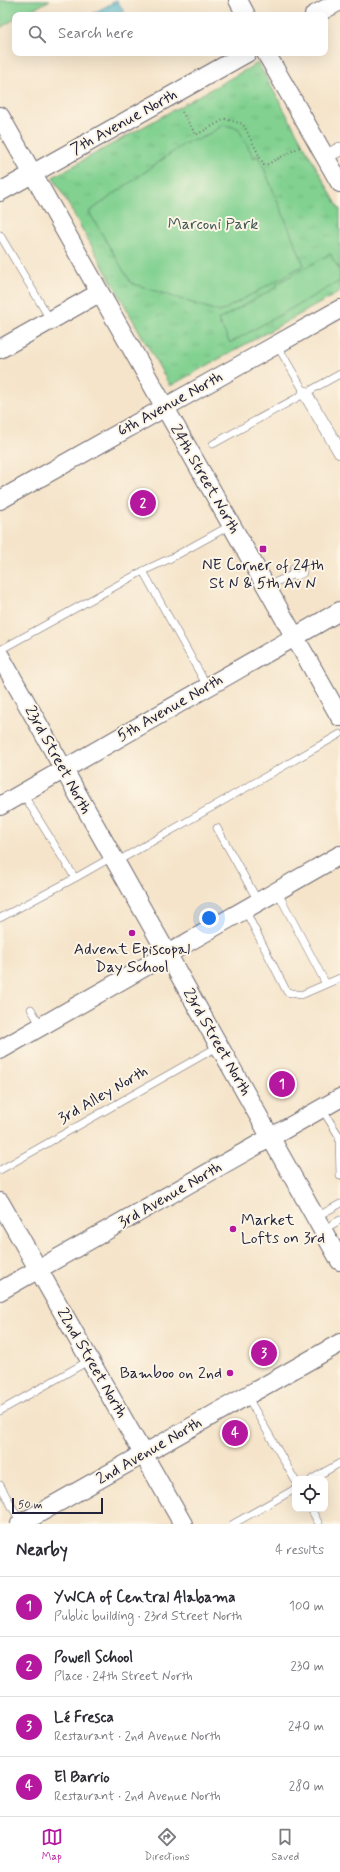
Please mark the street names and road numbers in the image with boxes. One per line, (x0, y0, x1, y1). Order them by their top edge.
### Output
street label: 7th Avenue North (67, 84, 181, 160)
street label: 6th Avenue North (114, 366, 226, 442)
street label: 24th Street North (165, 420, 245, 538)
street label: 5th Avenue North (113, 669, 227, 747)
street label: 23rd Street North (20, 702, 96, 818)
street label: 23rd Street North (178, 984, 256, 1100)
street label: 3rd Alley North (54, 1061, 152, 1129)
street label: 3rd Avenue North (114, 1157, 226, 1233)
street label: 22nd Street North (52, 1304, 132, 1422)
street label: 2nd Avenue North (92, 1412, 206, 1490)

